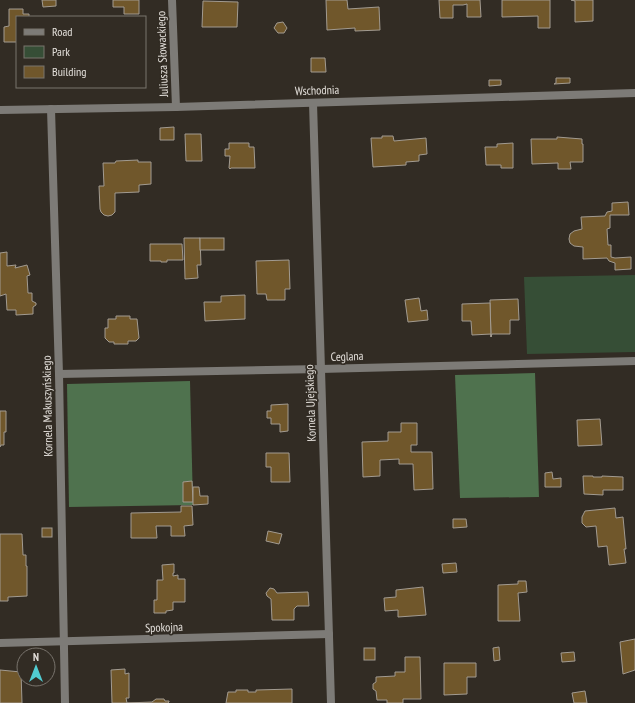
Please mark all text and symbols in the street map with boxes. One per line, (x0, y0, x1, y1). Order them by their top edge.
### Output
street label: Juliusza Słowackiego (153, 11, 171, 98)
legend (16, 16, 146, 88)
text: Road (52, 24, 72, 39)
text: Park (52, 44, 70, 59)
text: Building (52, 64, 87, 79)
street label: Wschodnia (295, 82, 340, 98)
street label: Ceglana (330, 348, 364, 364)
street label: Kornela Makuszyńskiego (39, 355, 55, 457)
street label: Kornela Ujejskiego (301, 364, 319, 442)
street label: Spokojna (145, 619, 183, 635)
north arrow (16, 647, 56, 687)
text: N (33, 650, 39, 664)

